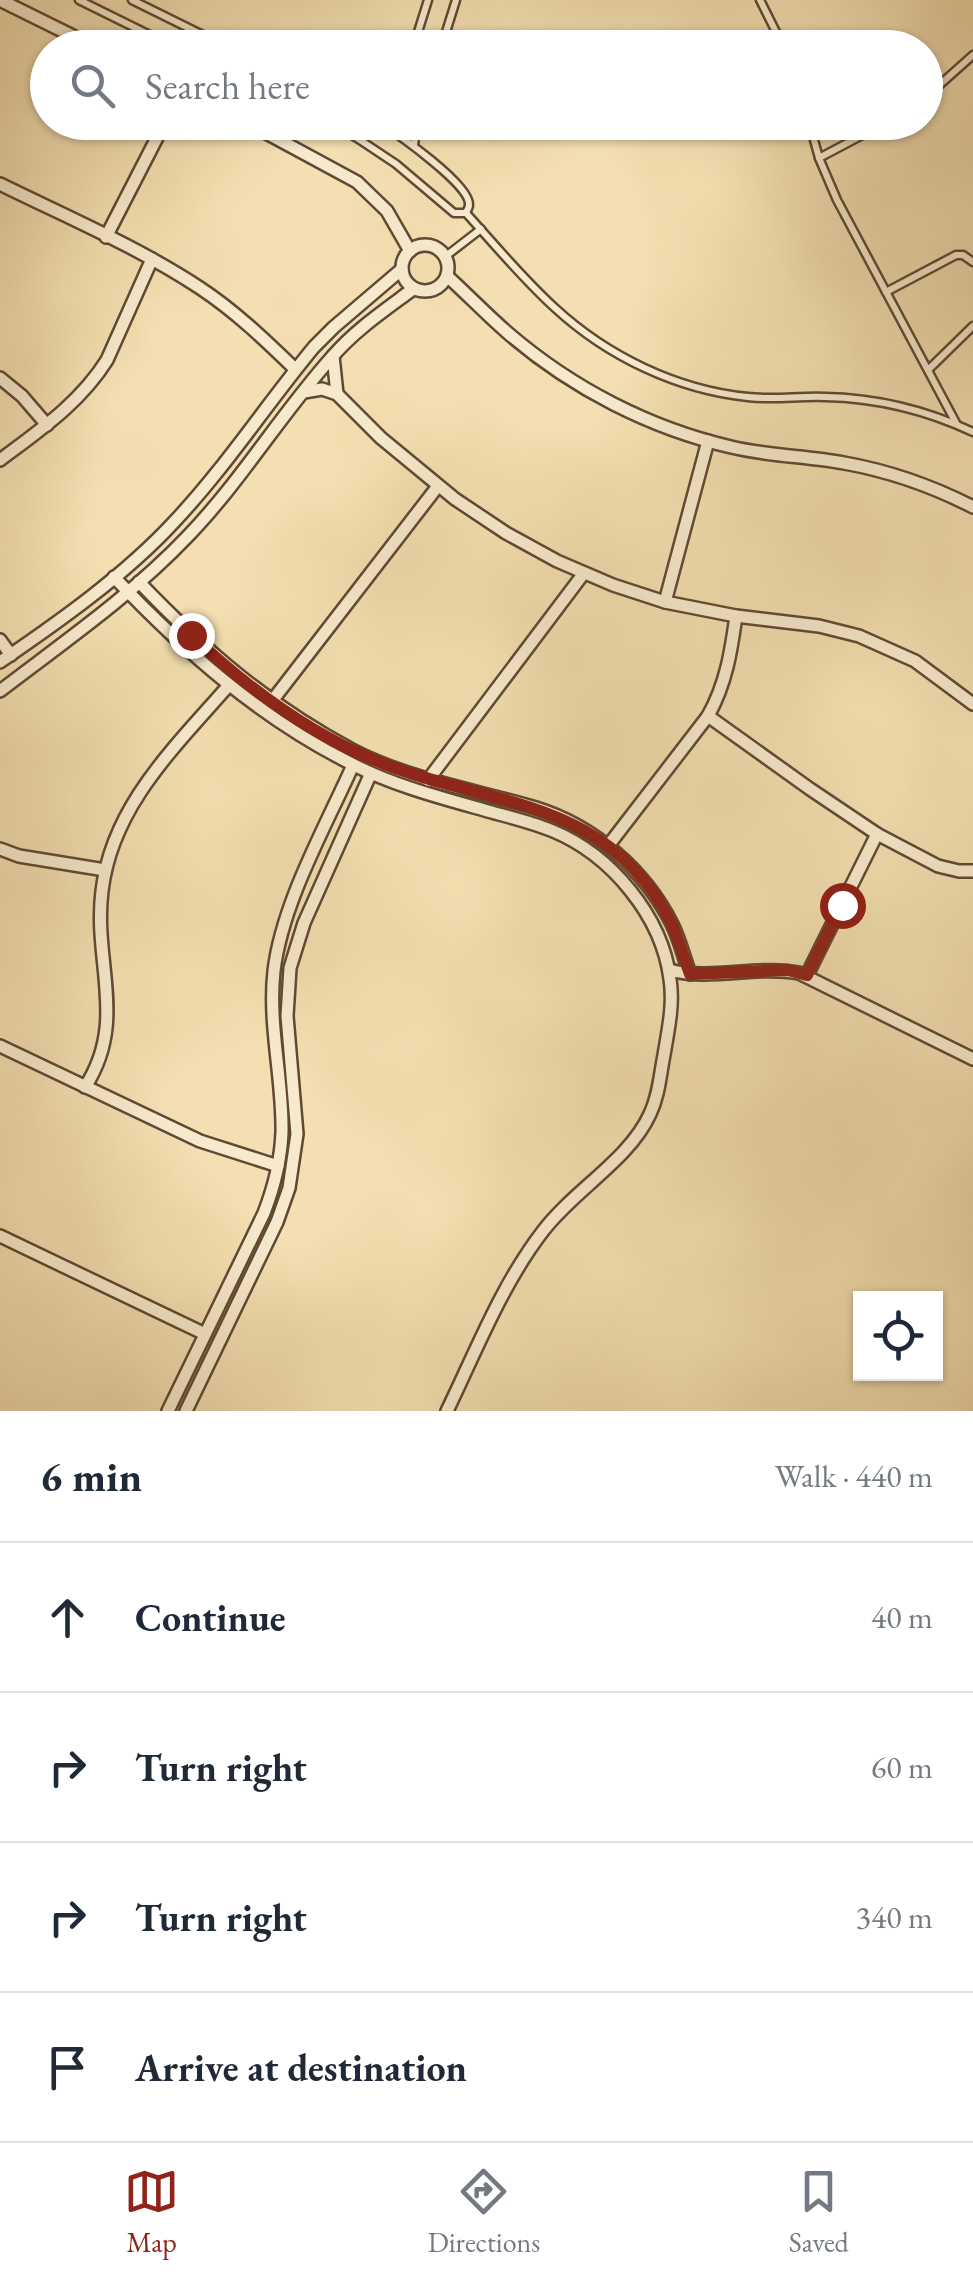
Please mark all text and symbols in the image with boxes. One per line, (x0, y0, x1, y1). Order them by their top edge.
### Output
search box (30, 30, 943, 140)
icon: search (65, 58, 120, 113)
text: Search here (145, 61, 310, 110)
route end (169, 613, 215, 659)
route start (820, 883, 866, 929)
map controls (853, 1291, 943, 1381)
button: locate (853, 1291, 943, 1381)
text: 6 min (40, 1449, 142, 1504)
text: Walk · 440 m (775, 1455, 933, 1497)
icon: ahead (40, 1590, 95, 1645)
text: Continue (135, 1593, 286, 1642)
text: 40 m (871, 1596, 933, 1638)
icon: right (40, 1740, 95, 1795)
text: Turn right (135, 1743, 307, 1792)
text: 60 m (871, 1746, 933, 1788)
icon: right (40, 1890, 95, 1945)
text: Turn right (135, 1893, 307, 1942)
text: 340 m (856, 1896, 933, 1938)
icon: arrive (40, 2040, 95, 2095)
text: Arrive at destination (135, 2043, 467, 2092)
tab: Map (124, 2164, 179, 2260)
tab: Directions (428, 2164, 540, 2260)
tab: Saved (789, 2164, 849, 2260)

